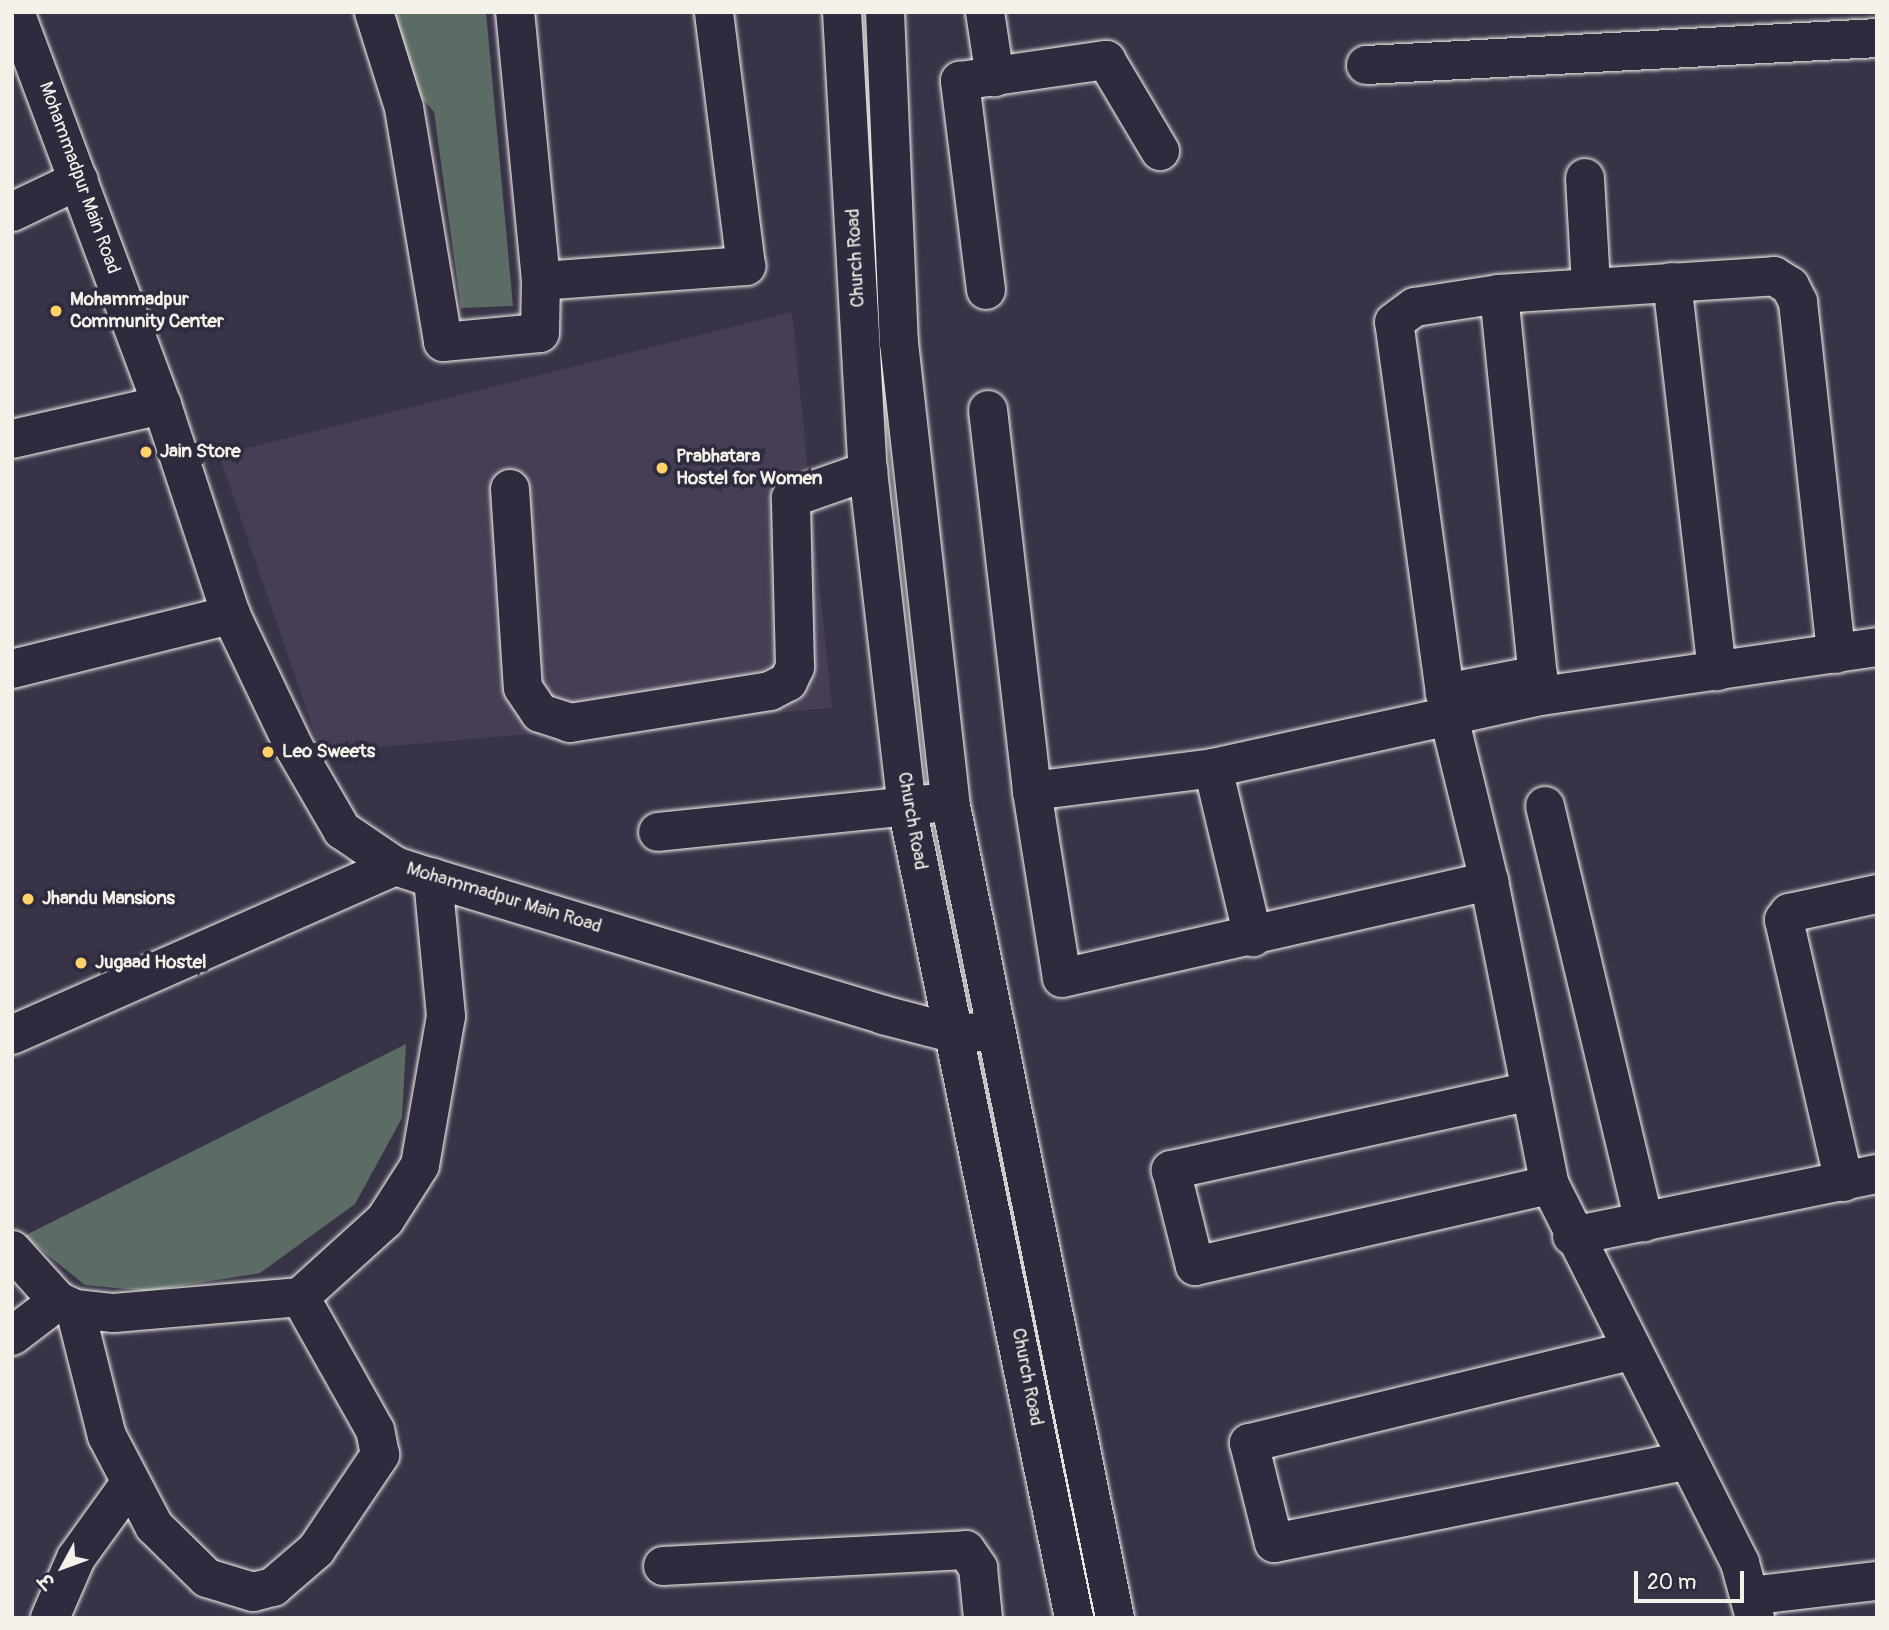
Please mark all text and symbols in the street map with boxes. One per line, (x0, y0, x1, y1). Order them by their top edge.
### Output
street label: Mohammadpur Main Road (34, 79, 124, 277)
street label: Church Road (842, 208, 870, 308)
place label: Mohammadpur Community Center (70, 289, 224, 333)
marker: Mohammadpur Community Center (48, 303, 64, 319)
place label: Jain Store (160, 441, 241, 463)
marker: Jain Store (138, 444, 154, 460)
place label: Prabhatara Hostel for Women (676, 446, 823, 490)
marker: Prabhatara Hostel for Women (654, 460, 670, 476)
place label: Leo Sweets (282, 741, 375, 763)
marker: Leo Sweets (260, 744, 276, 760)
street label: Church Road (892, 770, 932, 872)
street label: Mohammadpur Main Road (404, 857, 604, 939)
place label: Jhandu Mansions (42, 888, 175, 910)
marker: Jhandu Mansions (20, 891, 36, 907)
place label: Jugaad Hostel (95, 952, 207, 974)
marker: Jugaad Hostel (73, 955, 89, 971)
street label: Church Road (1006, 1326, 1048, 1428)
north arrow (28, 1532, 98, 1602)
scale bar (1637, 1556, 1747, 1600)
text: उ (34, 1568, 60, 1593)
text: 20 m (1647, 1569, 1696, 1596)

